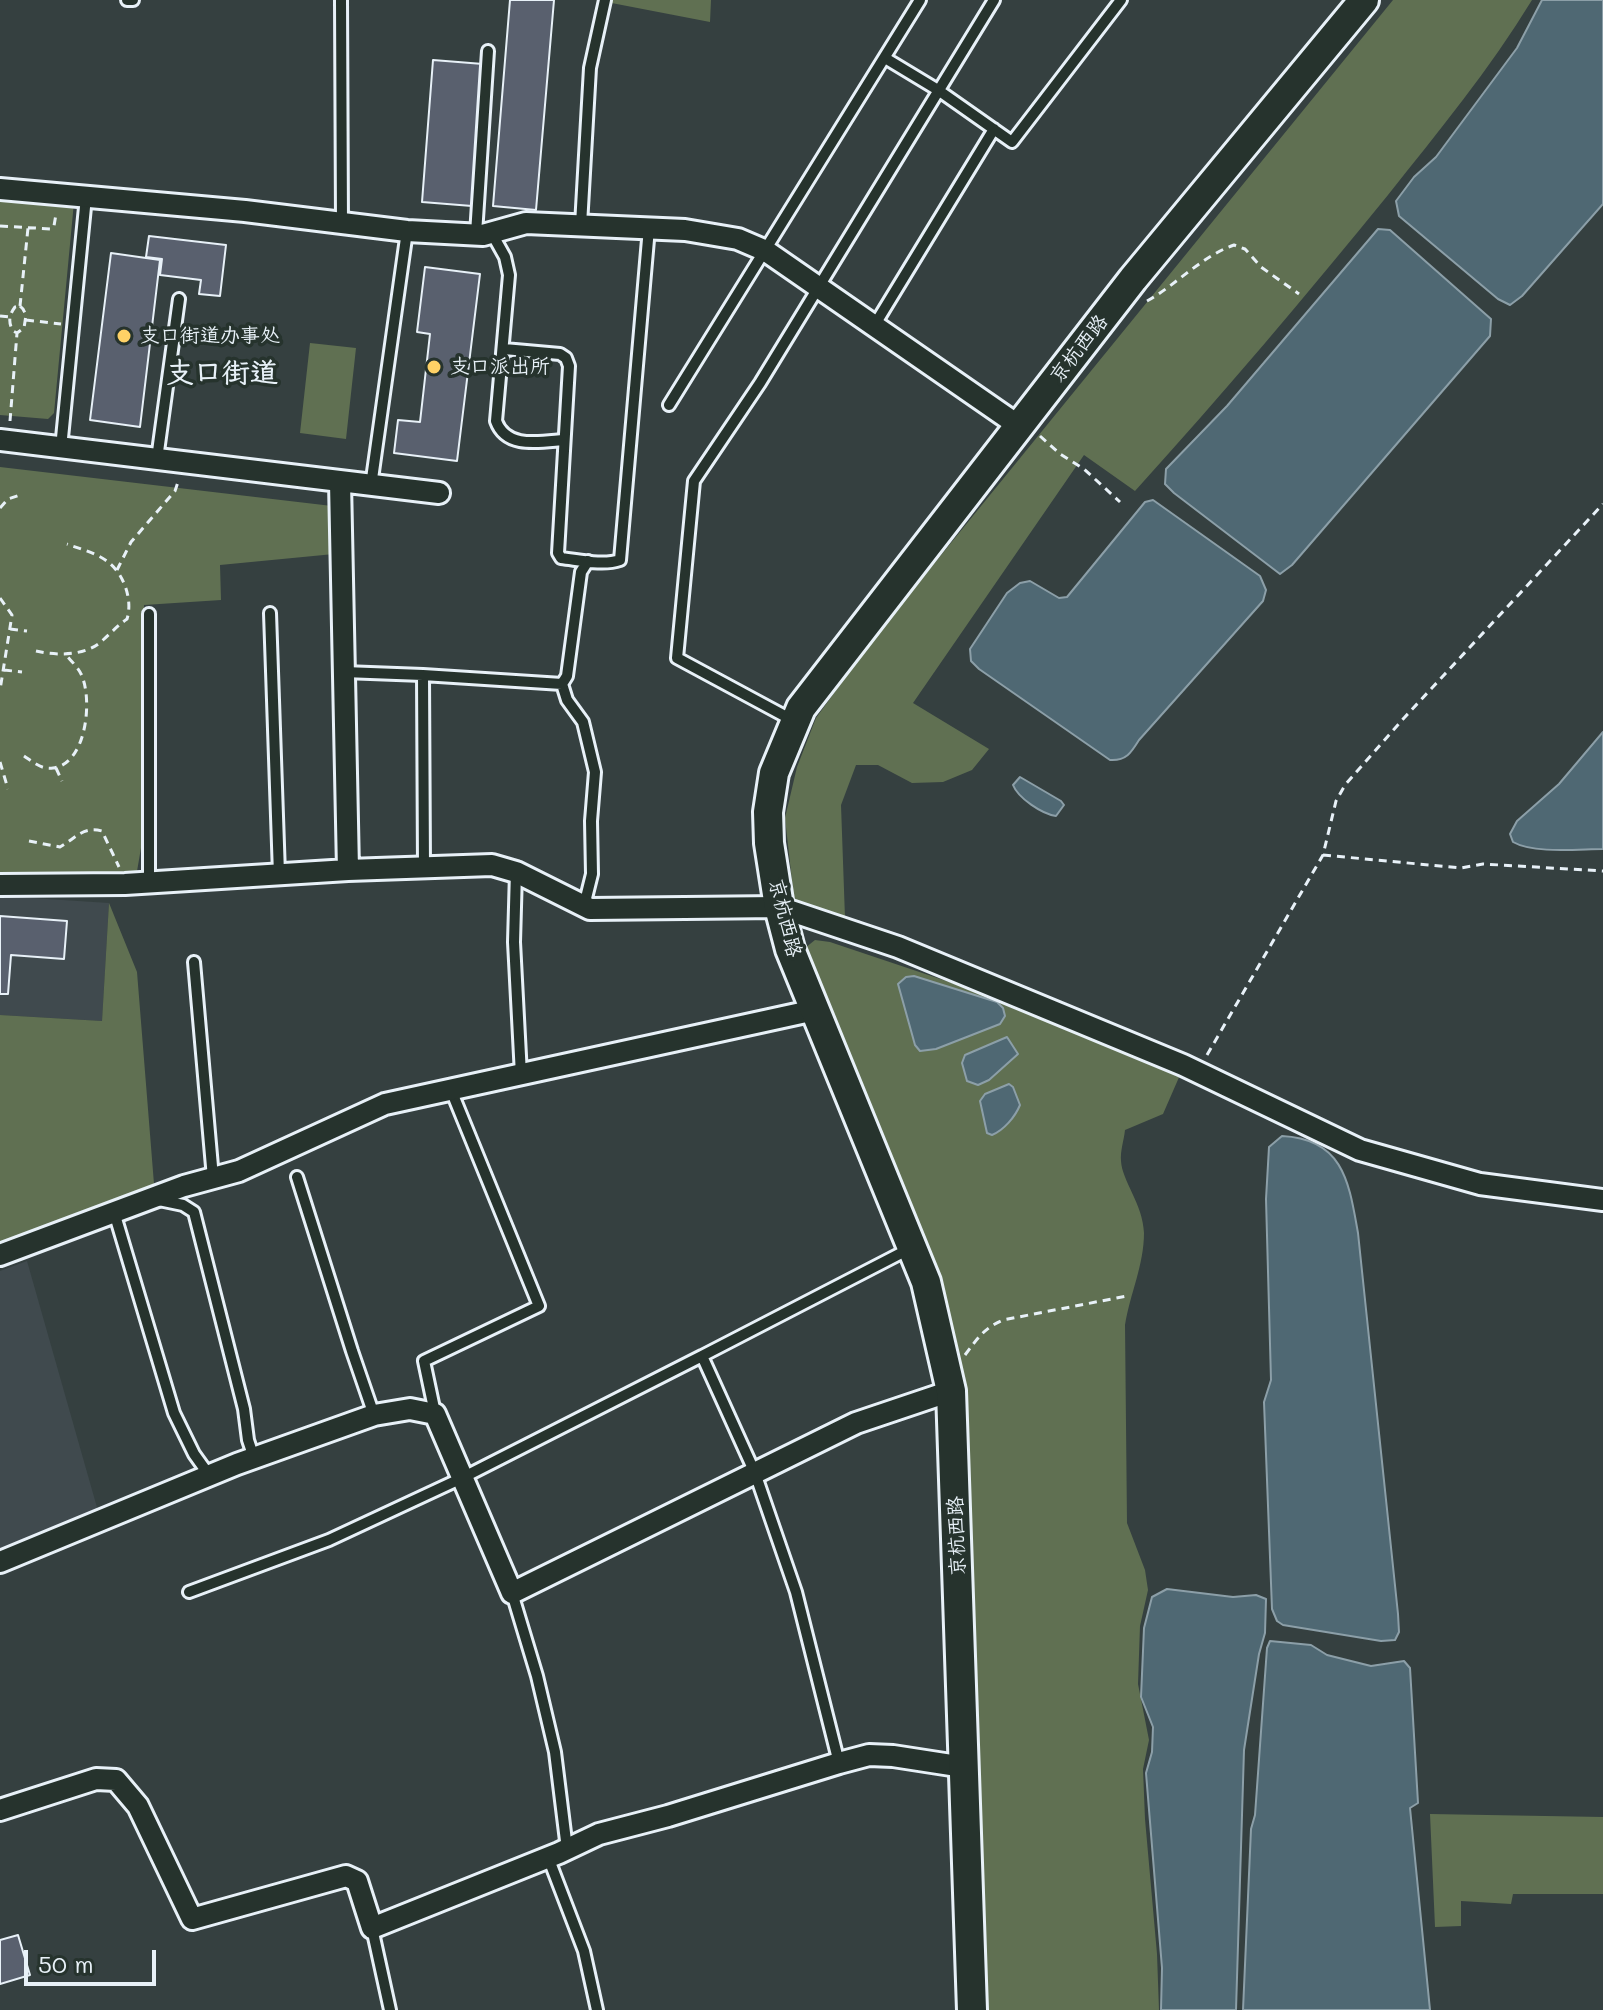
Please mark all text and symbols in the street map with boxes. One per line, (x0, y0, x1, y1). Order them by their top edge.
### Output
street label: 京杭西路 (1045, 310, 1113, 388)
place label: 支口街道办事处 (140, 324, 280, 348)
marker: 支口街道办事处 (115, 327, 133, 345)
place label: 支口派出所 (450, 355, 550, 379)
district label: 支口街道 (166, 356, 278, 390)
marker: 支口派出所 (425, 358, 443, 376)
street label: 京杭西路 (764, 876, 806, 960)
street label: 京杭西路 (944, 1496, 970, 1576)
scale bar (28, 1934, 160, 1984)
text: 50 m (38, 1948, 94, 1979)

